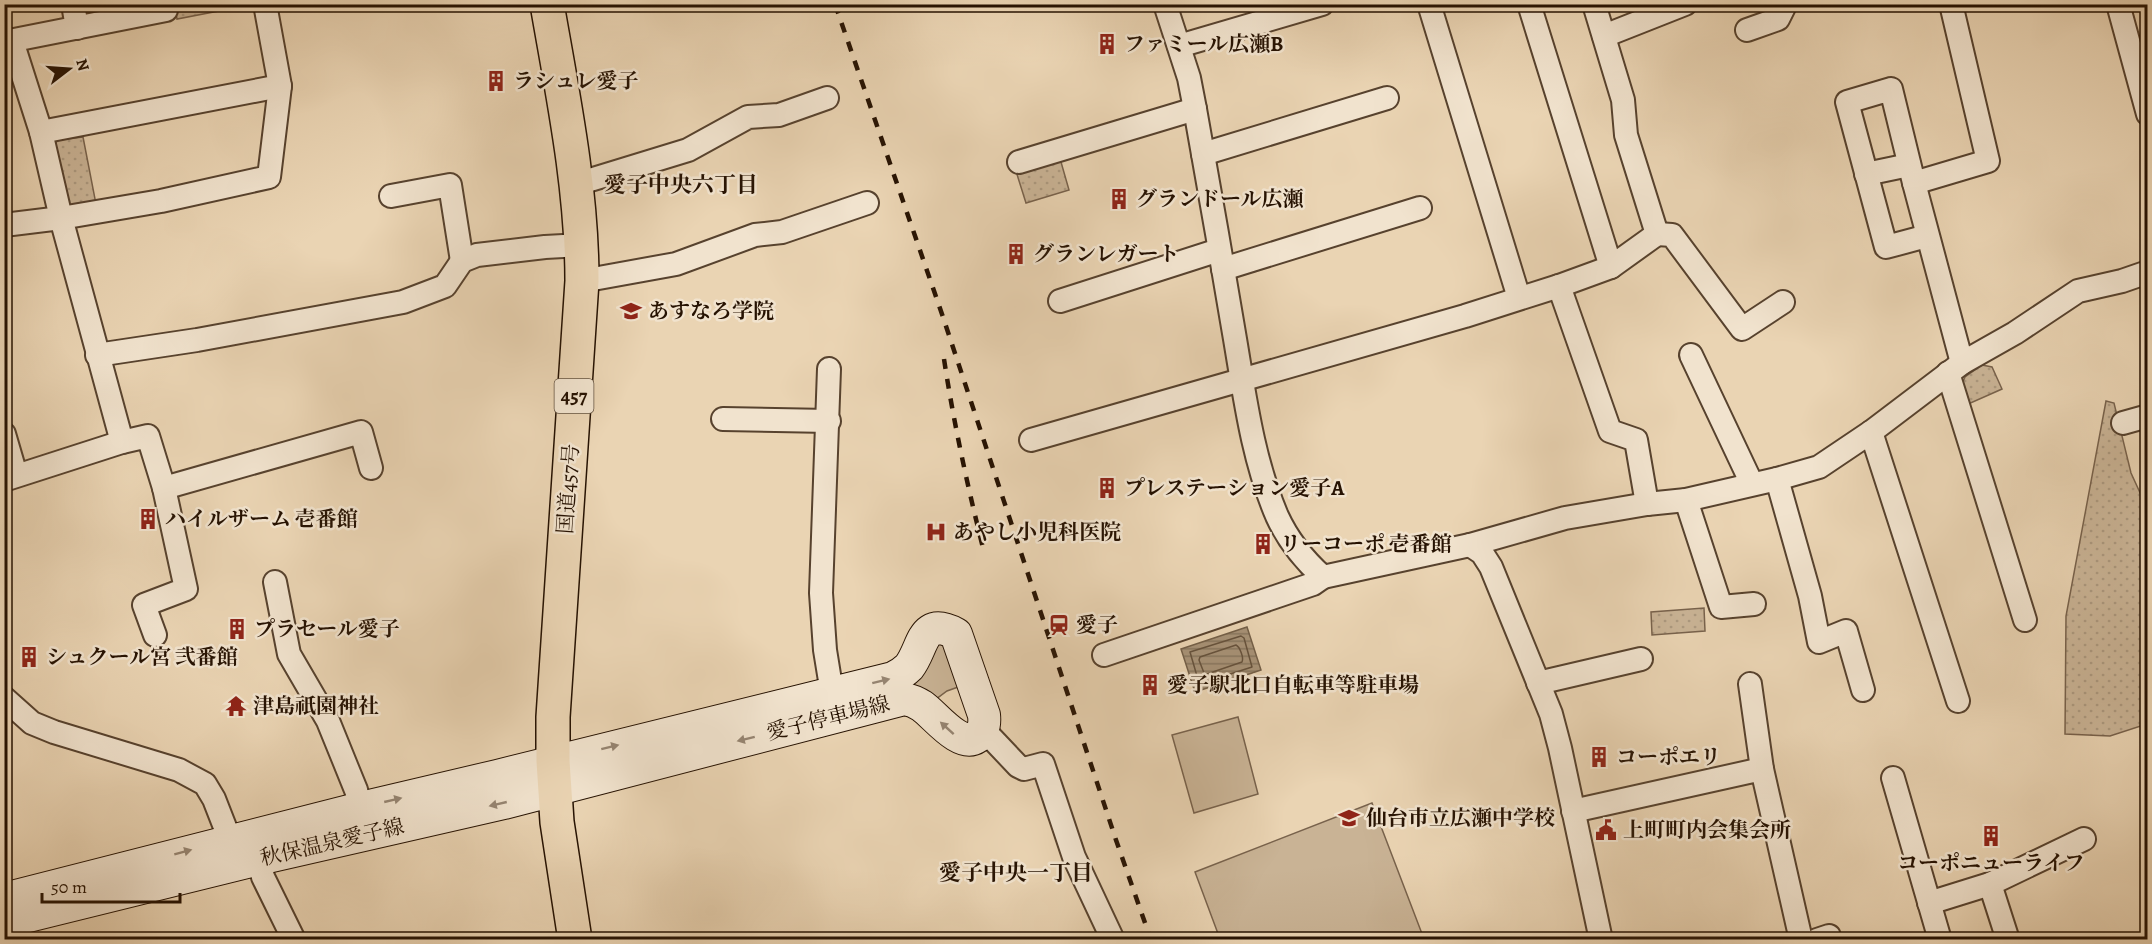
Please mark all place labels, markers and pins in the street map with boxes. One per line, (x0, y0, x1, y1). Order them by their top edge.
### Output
place label: ファミール広瀬B (1124, 30, 1283, 58)
building icon: ファミール広瀬B (1095, 32, 1119, 56)
place label: ラシュレ愛子 (513, 67, 639, 95)
building icon: ラシュレ愛子 (484, 69, 508, 93)
place label: グランドール広瀬 (1136, 185, 1304, 213)
building icon: グランドール広瀬 (1107, 187, 1131, 211)
place label: グランレガート (1033, 240, 1179, 268)
building icon: グランレガート (1004, 242, 1028, 266)
place label: あすなろ学院 (648, 297, 774, 325)
school or university icon: あすなろ学院 (619, 299, 643, 323)
place label: プレステーション愛子A (1124, 474, 1345, 502)
building icon: プレステーション愛子A (1095, 476, 1119, 500)
place label: ハイルザーム 壱番館 (165, 505, 358, 533)
building icon: ハイルザーム 壱番館 (136, 507, 160, 531)
place label: あやし小児科医院 (953, 518, 1121, 546)
hospital icon: あやし小児科医院 (924, 520, 948, 544)
place label: リーコーポ 壱番館 (1280, 530, 1452, 558)
building icon: リーコーポ 壱番館 (1251, 532, 1275, 556)
place label: 愛子 (1076, 611, 1118, 639)
station icon: 愛子 (1047, 613, 1071, 637)
place label: プラセール愛子 (254, 615, 400, 643)
building icon: プラセール愛子 (225, 617, 249, 641)
place label: シュクール宮 弐番館 (46, 643, 238, 671)
building icon: シュクール宮 弐番館 (17, 645, 41, 669)
place label: 愛子駅北口自転車等駐車場 (1167, 671, 1419, 699)
building icon: 愛子駅北口自転車等駐車場 (1138, 673, 1162, 697)
place label: 津島祇園神社 (253, 692, 379, 720)
temple icon: 津島祇園神社 (224, 694, 248, 718)
place label: コーポエリ (1616, 743, 1721, 771)
building icon: コーポエリ (1587, 745, 1611, 769)
place label: 仙台市立広瀬中学校 (1366, 804, 1555, 832)
school or university icon: 仙台市立広瀬中学校 (1337, 806, 1361, 830)
place label: 上町町内会集会所 (1623, 816, 1791, 844)
public building icon: 上町町内会集会所 (1594, 818, 1618, 842)
building icon: コーポニューライフ (1979, 824, 2003, 848)
place label: コーポニューライフ (1897, 849, 2085, 877)

